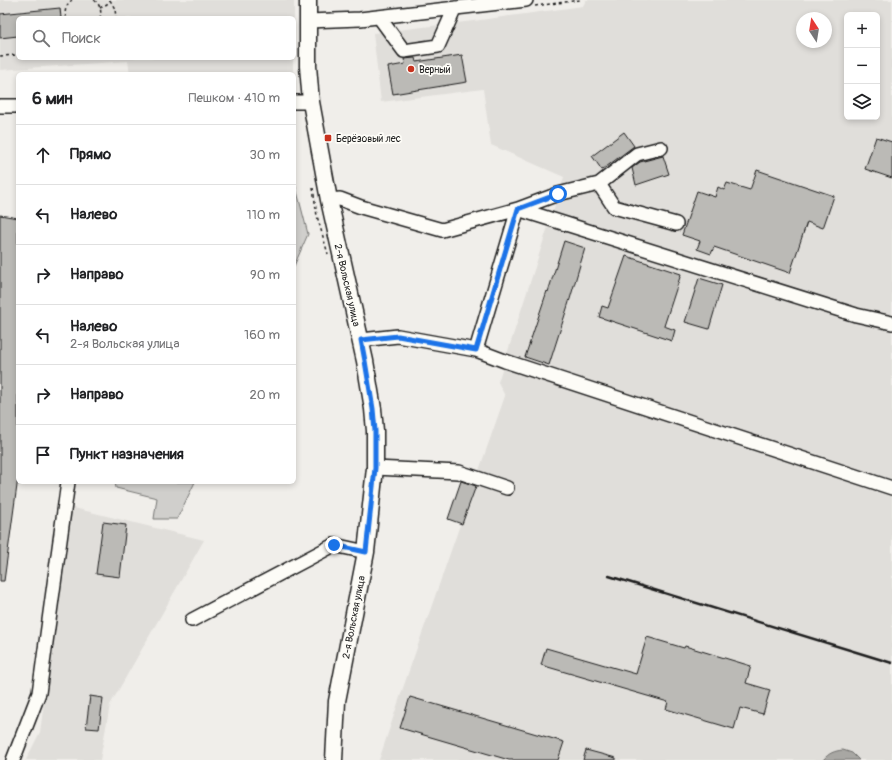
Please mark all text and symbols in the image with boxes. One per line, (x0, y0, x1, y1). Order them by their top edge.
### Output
north arrow (796, 12, 832, 48)
map controls (844, 12, 880, 120)
button: + (844, 12, 880, 48)
search box (16, 16, 296, 60)
icon: search (30, 27, 52, 49)
text: Поиск (62, 29, 101, 48)
button: − (844, 48, 880, 84)
marker: Верный (406, 64, 416, 74)
place label: Верный (419, 64, 451, 76)
button: layers (844, 84, 880, 120)
text: 6 мин (32, 88, 73, 109)
text: Пешком · 410 m (189, 90, 280, 106)
marker: Берёзовый лес (323, 133, 333, 143)
place label: Берёзовый лес (336, 133, 401, 145)
icon: ahead (32, 144, 54, 166)
text: Прямо (70, 145, 111, 164)
text: 30 m (250, 147, 280, 163)
route start (549, 185, 567, 203)
icon: left (32, 204, 54, 226)
text: Налево (70, 205, 117, 224)
text: 110 m (247, 207, 280, 223)
street label: 2-я Вольская улица (332, 243, 362, 328)
icon: right (32, 264, 54, 286)
text: Направо (70, 265, 124, 284)
text: 90 m (250, 267, 280, 283)
text: Налево (70, 317, 117, 336)
icon: left (32, 324, 54, 346)
text: 160 m (244, 327, 280, 343)
text: 2-я Вольская улица (70, 336, 180, 352)
icon: right (32, 384, 54, 406)
text: Направо (70, 385, 124, 404)
text: 20 m (249, 387, 280, 403)
icon: arrive (32, 444, 54, 466)
text: Пункт назначения (70, 445, 184, 464)
route end (325, 536, 343, 554)
street label: 2-я Вольская улица (340, 574, 368, 660)

